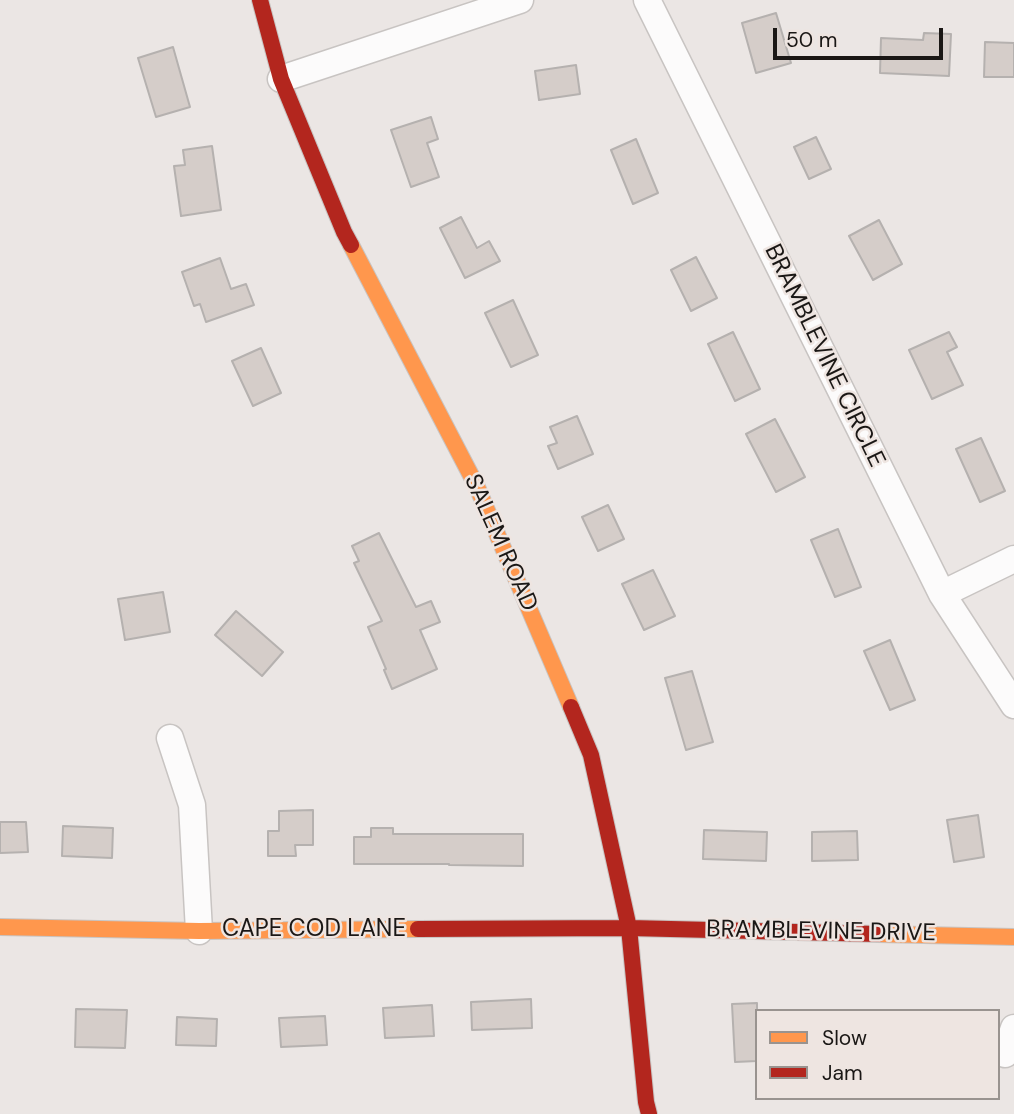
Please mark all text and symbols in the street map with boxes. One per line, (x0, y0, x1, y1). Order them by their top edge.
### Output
scale bar (776, 14, 946, 58)
text: 50 m (786, 26, 837, 54)
street label: BRAMBLEVINE CIRCLE (758, 240, 890, 472)
street label: SALEM ROAD (457, 470, 543, 616)
street label: CAPE COD LANE (222, 916, 406, 944)
street label: BRAMBLEVINE DRIVE (706, 916, 936, 948)
legend (755, 1009, 1000, 1100)
text: Slow (822, 1024, 867, 1052)
text: Jam (822, 1059, 863, 1087)

